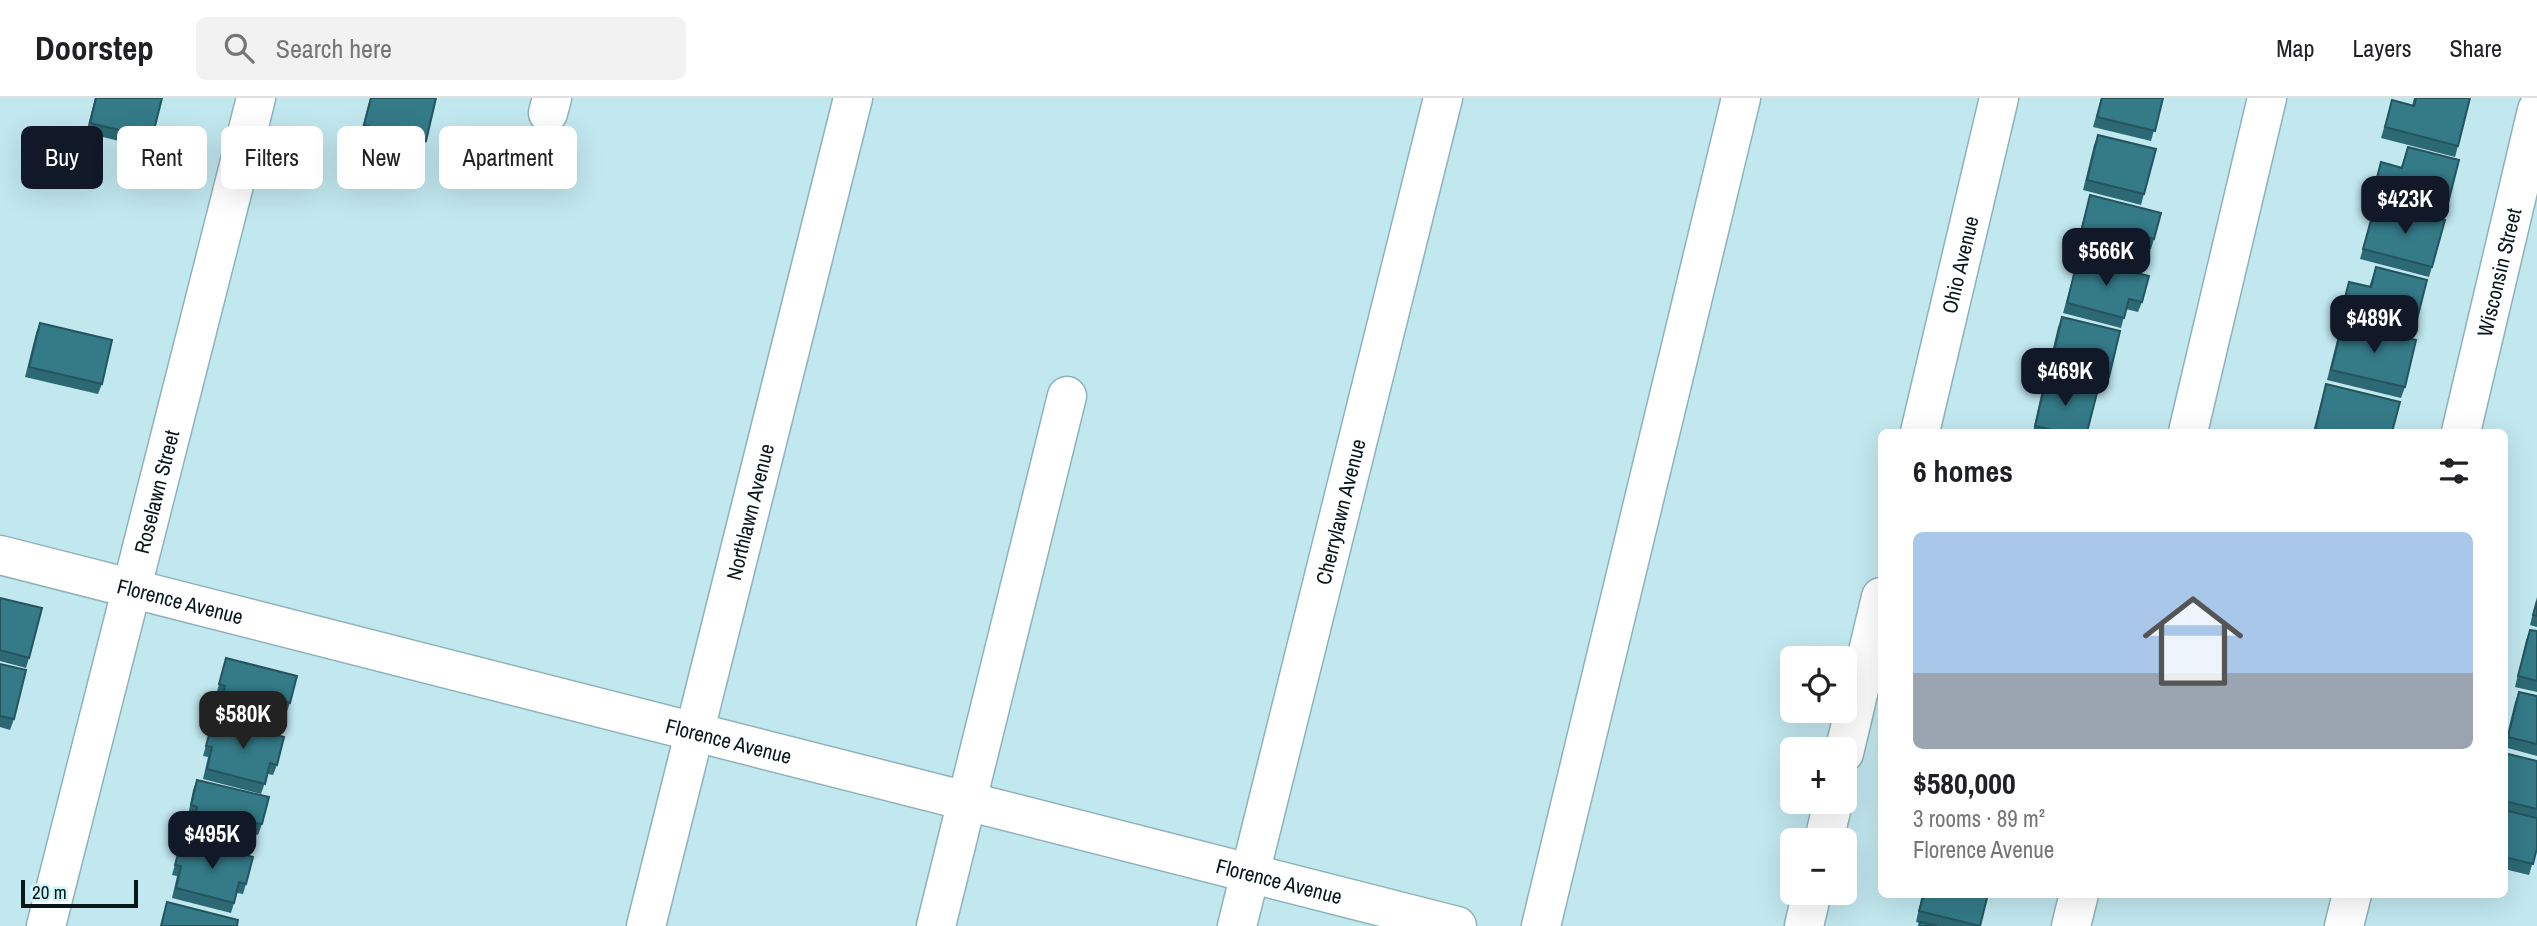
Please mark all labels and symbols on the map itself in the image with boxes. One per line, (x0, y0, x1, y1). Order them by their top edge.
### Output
pin: $423K (2356, 176, 2454, 236)
street label: Wisconsin Street (2469, 205, 2528, 340)
street label: Ohio Avenue (1934, 213, 1985, 316)
pin: $566K (2057, 228, 2155, 288)
pin: $489K (2325, 296, 2423, 355)
pin: $469K (2016, 348, 2114, 408)
street label: Roselawn Street (127, 427, 186, 557)
street label: Cherrylawn Avenue (1308, 436, 1372, 587)
street label: Northlawn Avenue (719, 441, 781, 583)
street label: Florence Avenue (114, 571, 246, 631)
pin: $580K (194, 692, 292, 751)
street label: Florence Avenue (663, 711, 795, 771)
pin: $495K (163, 812, 261, 871)
street label: Florence Avenue (1213, 851, 1345, 911)
scale bar (21, 877, 138, 909)

